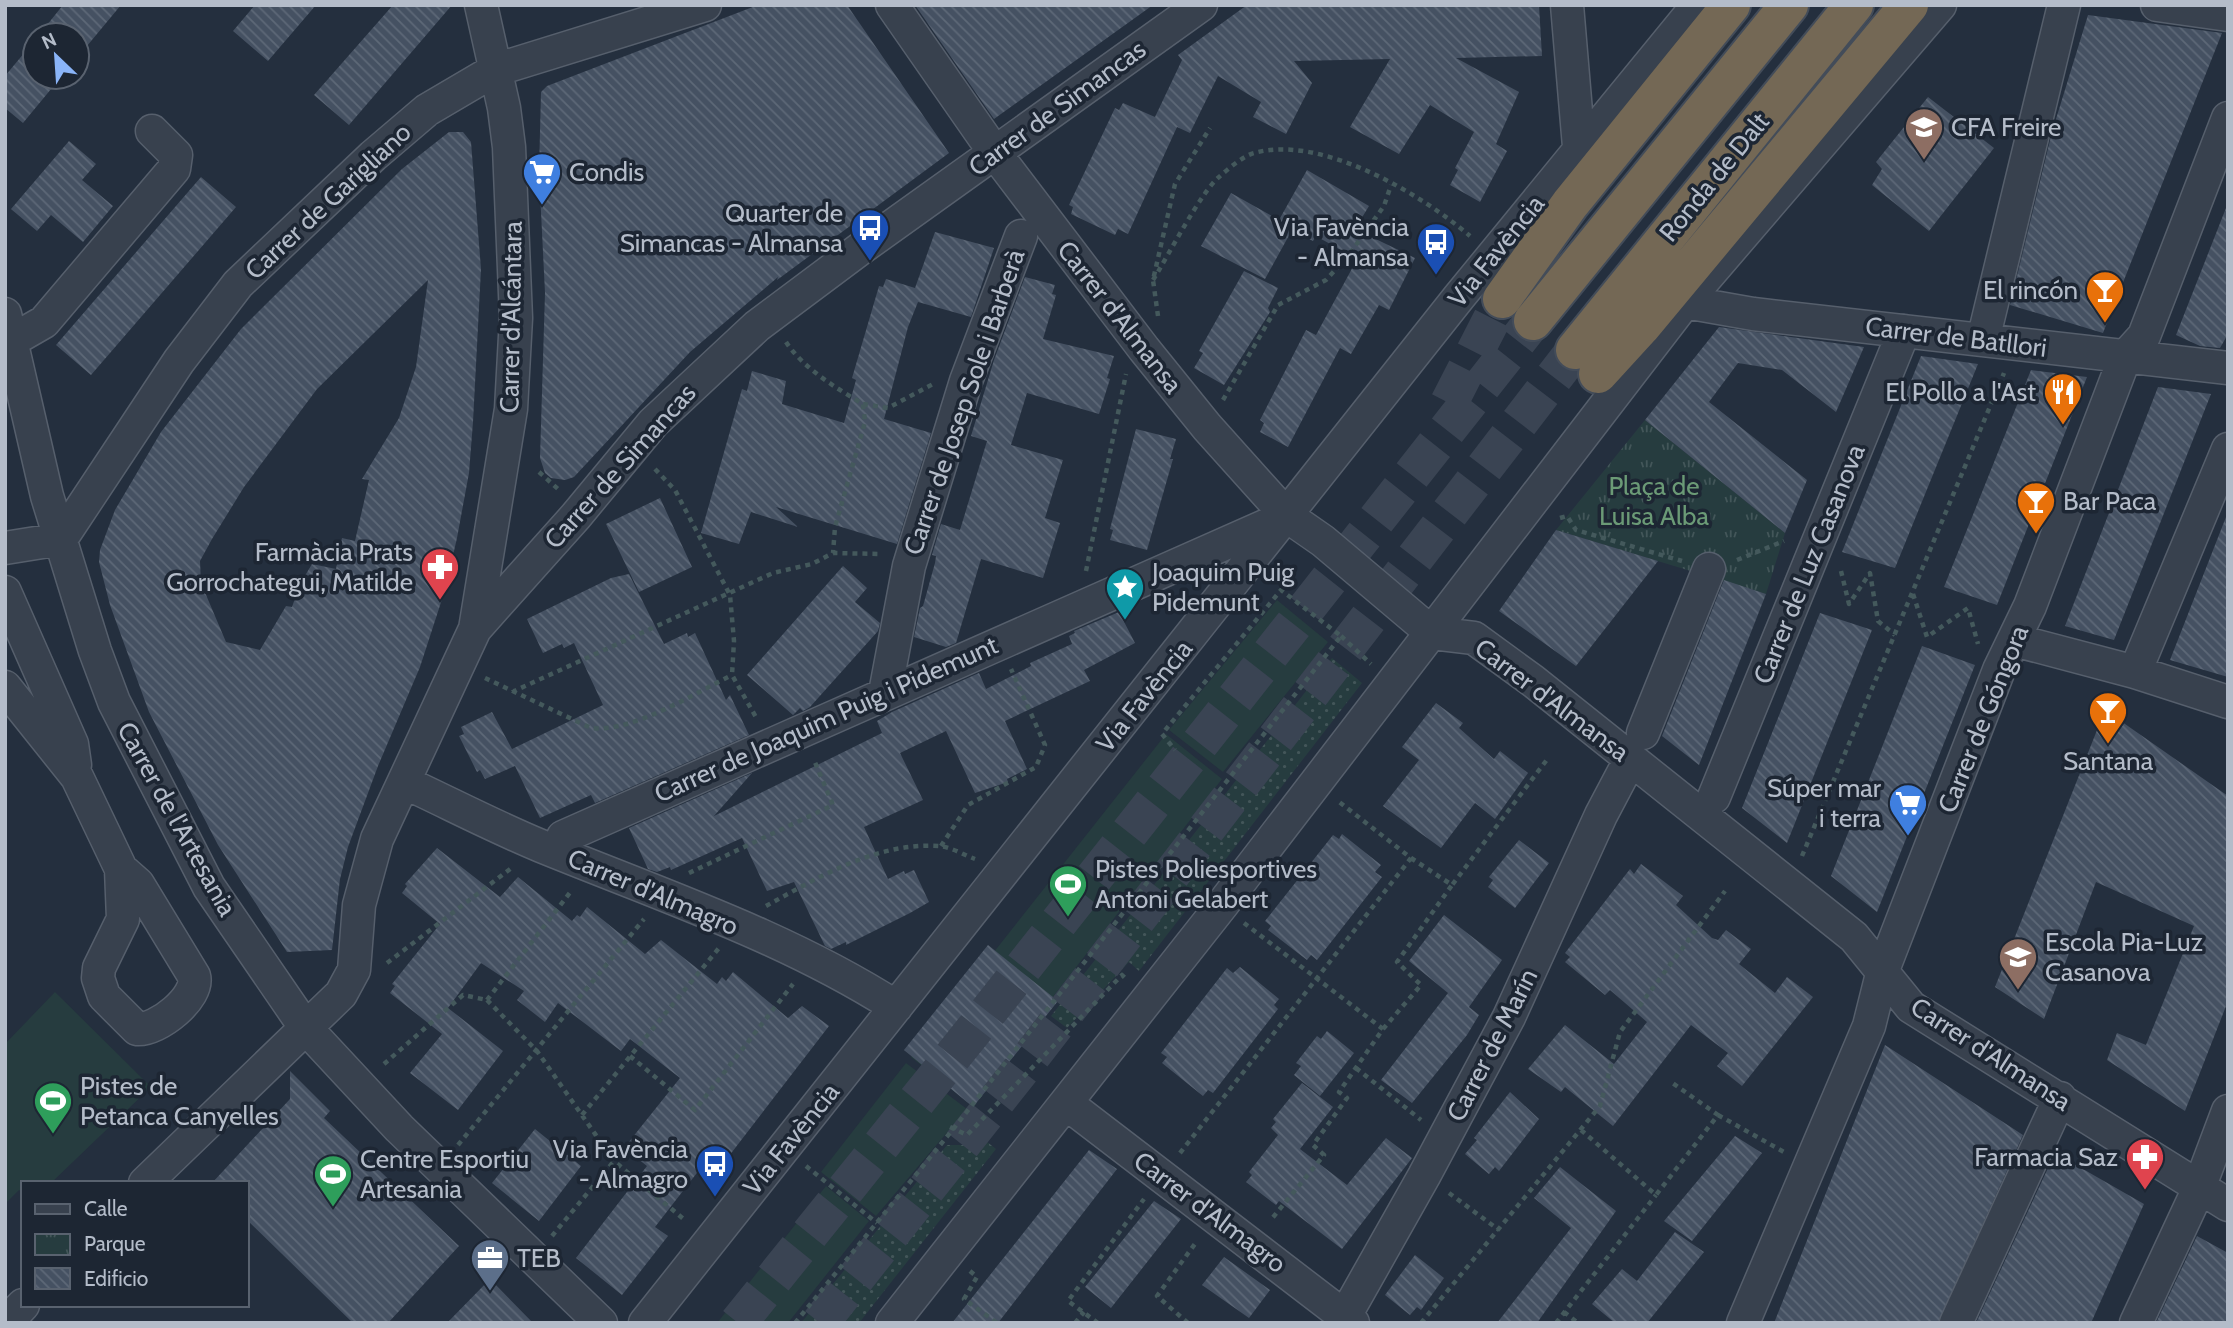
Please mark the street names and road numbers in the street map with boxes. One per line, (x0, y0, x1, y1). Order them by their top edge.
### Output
street label: Carrer de Simancas (962, 33, 1152, 183)
street label: Ronda de Dalt (1652, 106, 1776, 248)
street label: Carrer de Garigliano (238, 116, 418, 286)
street label: Via Favència (1441, 188, 1551, 314)
street label: Carrer d'Alcántara (493, 220, 529, 413)
street label: Carrer d'Almansa (1051, 234, 1190, 400)
street label: Carrer de Josep Sole i Barberà (897, 245, 1032, 559)
street label: Carrer de Batllori (1864, 310, 2048, 364)
street label: Carrer de Simancas (538, 377, 703, 555)
street label: Carrer de Luz Casanova (1746, 439, 1872, 688)
street label: Carrer de Góngora (1931, 620, 2035, 817)
street label: Carrer de Joaquim Puig i Pidemunt (649, 629, 1003, 809)
street label: Carrer d'Almansa (1469, 632, 1636, 769)
street label: Via Favència (1089, 633, 1199, 759)
street label: Carrer de l'Artesania (110, 716, 244, 922)
street label: Carrer d'Almagro (563, 842, 743, 942)
street label: Carrer de Marín (1440, 963, 1544, 1127)
street label: Carrer d'Almansa (1905, 990, 2078, 1118)
street label: Via Favència (736, 1076, 846, 1202)
street label: Carrer d'Almagro (1128, 1144, 1292, 1280)

